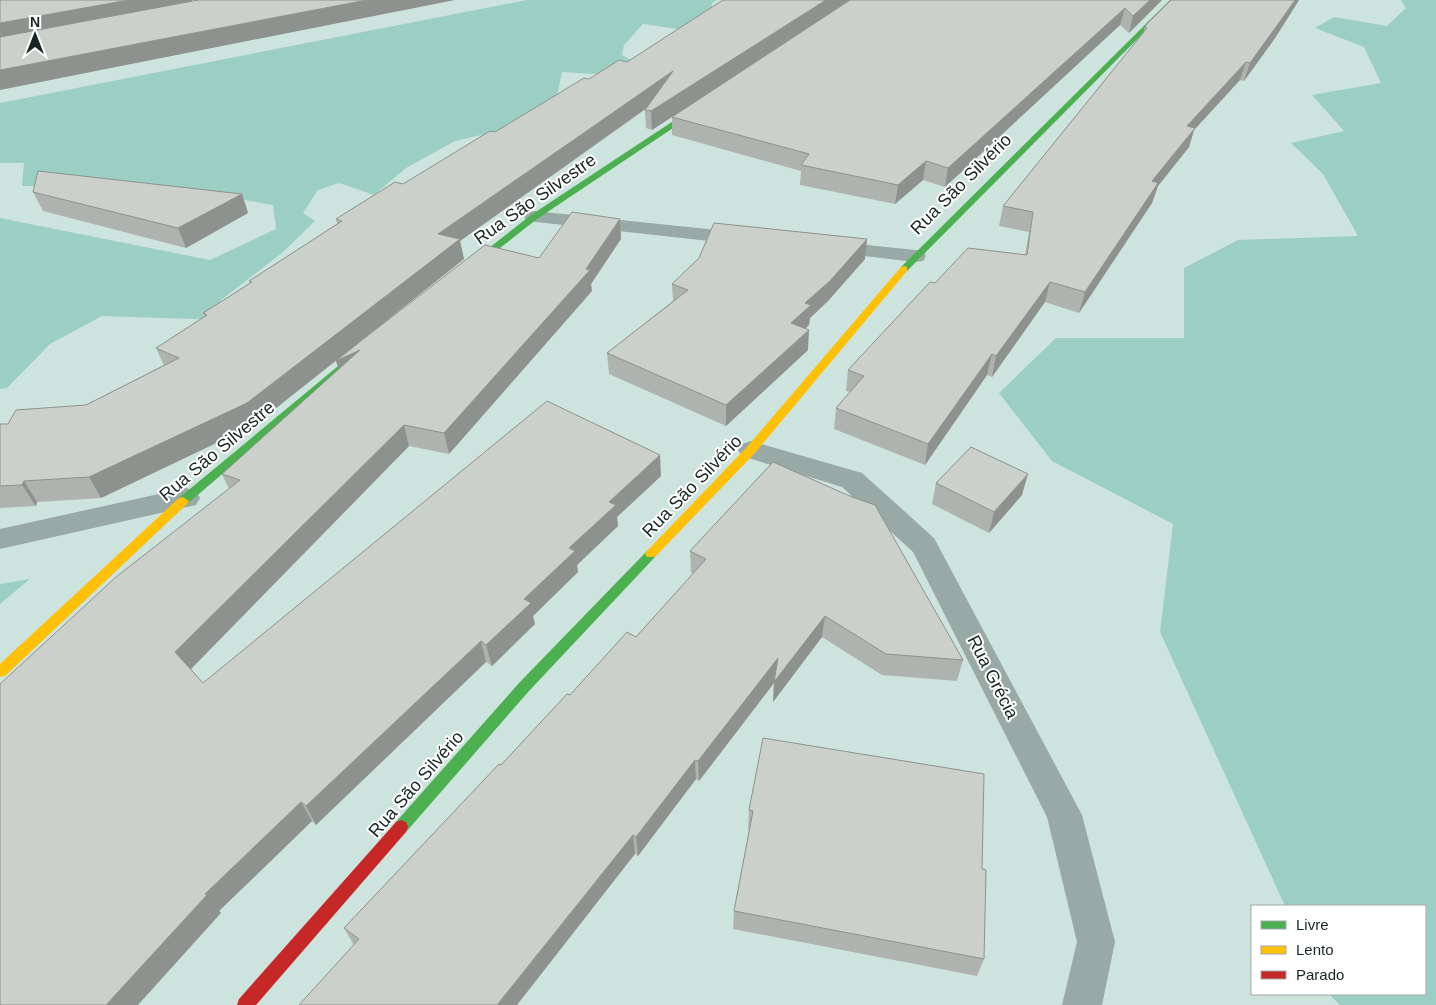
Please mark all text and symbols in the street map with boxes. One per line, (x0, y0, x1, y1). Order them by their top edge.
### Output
north arrow (10, 10, 60, 60)
text: N (30, 14, 40, 30)
street label: Rua São Silvério (907, 130, 1015, 238)
street label: Rua São Silvestre (470, 149, 600, 249)
street label: Rua São Silvestre (155, 397, 279, 505)
street label: Rua São Silvério (638, 431, 746, 541)
street label: Rua Grécia (963, 632, 1023, 723)
street label: Rua São Silvério (364, 727, 468, 841)
legend (1251, 905, 1426, 995)
text: Livre (1296, 916, 1329, 933)
text: Lento (1296, 941, 1334, 958)
text: Parado (1296, 966, 1344, 983)

